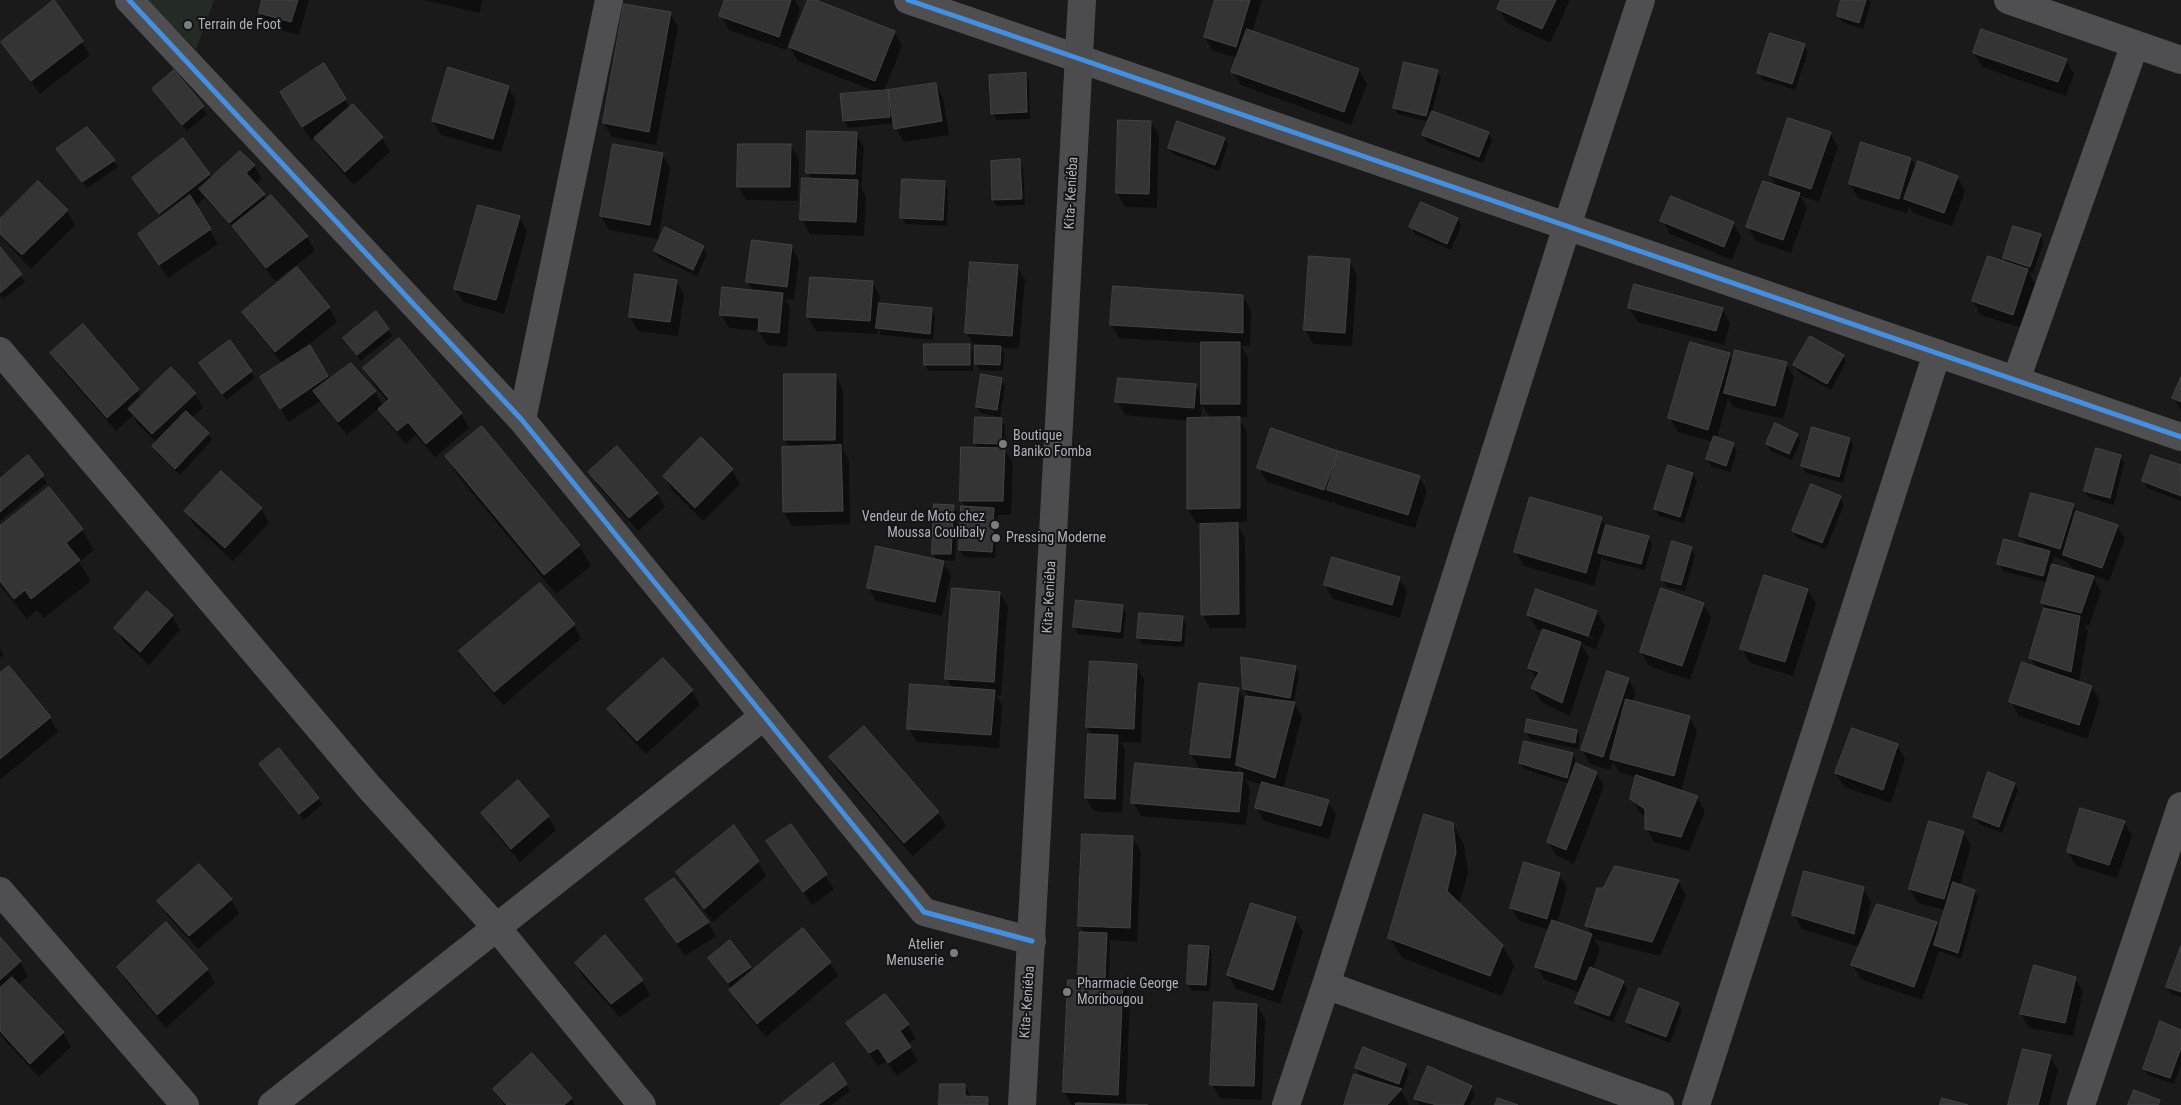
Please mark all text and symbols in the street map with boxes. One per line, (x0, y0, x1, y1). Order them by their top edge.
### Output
place label: Terrain de Foot (198, 17, 281, 33)
marker: Terrain de Foot (182, 19, 194, 31)
street label: Kita- Keniéba (1062, 156, 1082, 230)
place label: Boutique Baniko Fomba (1013, 428, 1092, 461)
marker: Boutique Baniko Fomba (997, 438, 1009, 450)
place label: Vendeur de Moto chez Moussa Coulibaly (862, 509, 985, 542)
marker: Vendeur de Moto chez Moussa Coulibaly (989, 519, 1001, 531)
place label: Pressing Moderne (1006, 530, 1106, 546)
marker: Pressing Moderne (990, 532, 1002, 544)
street label: Kita- Keniéba (1040, 560, 1060, 634)
place label: Atelier Menuserie (886, 937, 944, 970)
marker: Atelier Menuserie (948, 947, 960, 959)
street label: Kita- Keniéba (1017, 965, 1039, 1039)
place label: Pharmacie George Moribougou (1077, 976, 1179, 1009)
marker: Pharmacie George Moribougou (1061, 986, 1073, 998)

